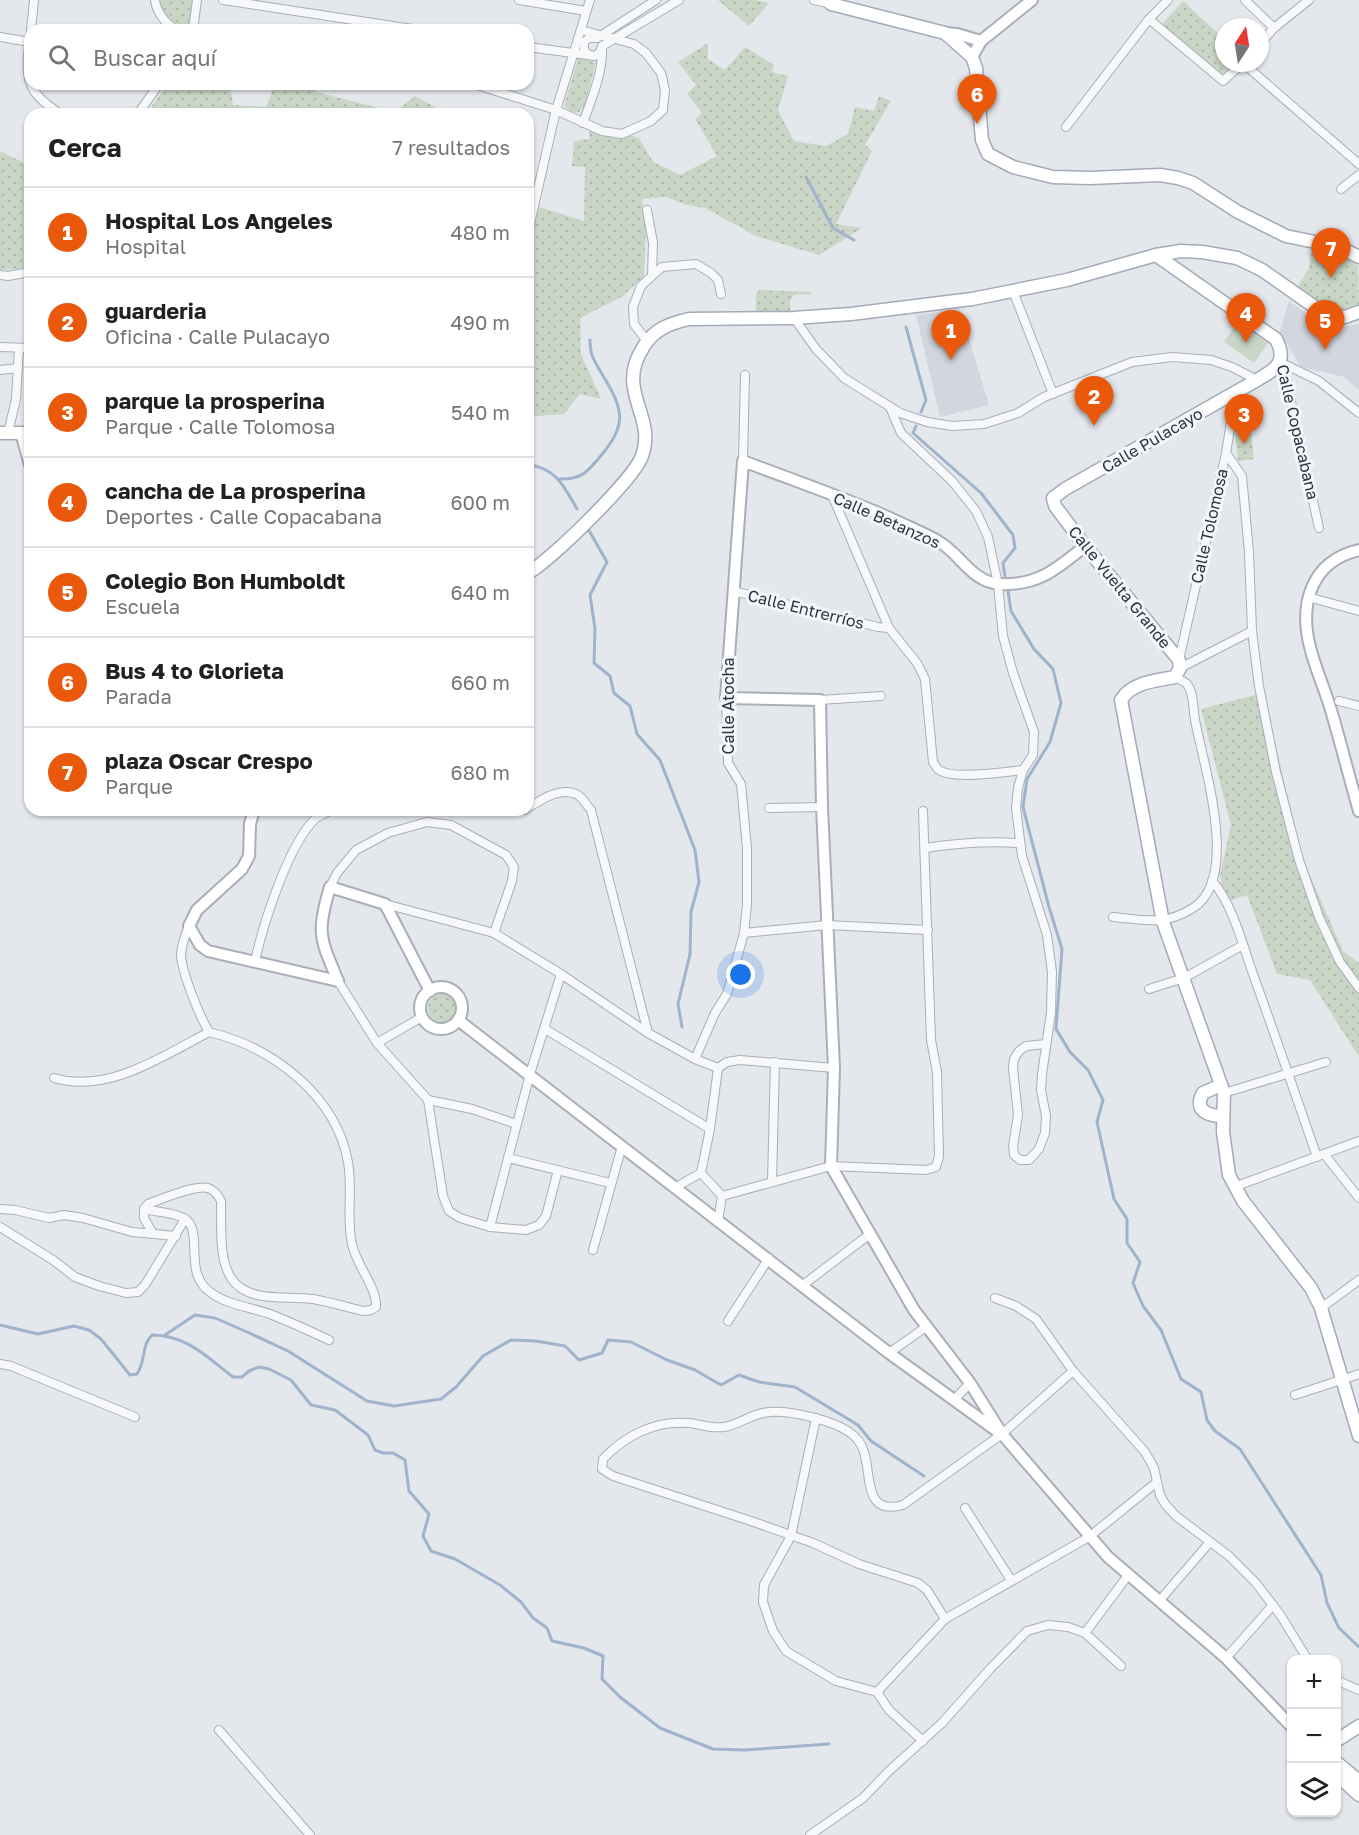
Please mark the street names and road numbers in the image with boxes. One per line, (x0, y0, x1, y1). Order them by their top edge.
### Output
street label: Calle Copacabana (1273, 362, 1323, 502)
street label: Calle Pulacayo (1098, 403, 1206, 477)
street label: Calle Tolomosa (1186, 467, 1232, 585)
street label: Calle Betanzos (830, 488, 944, 552)
street label: Calle Vuelta Grande (1064, 522, 1176, 652)
street label: Calle Entrerríos (746, 585, 866, 633)
street label: Calle Atocha (718, 658, 738, 754)

